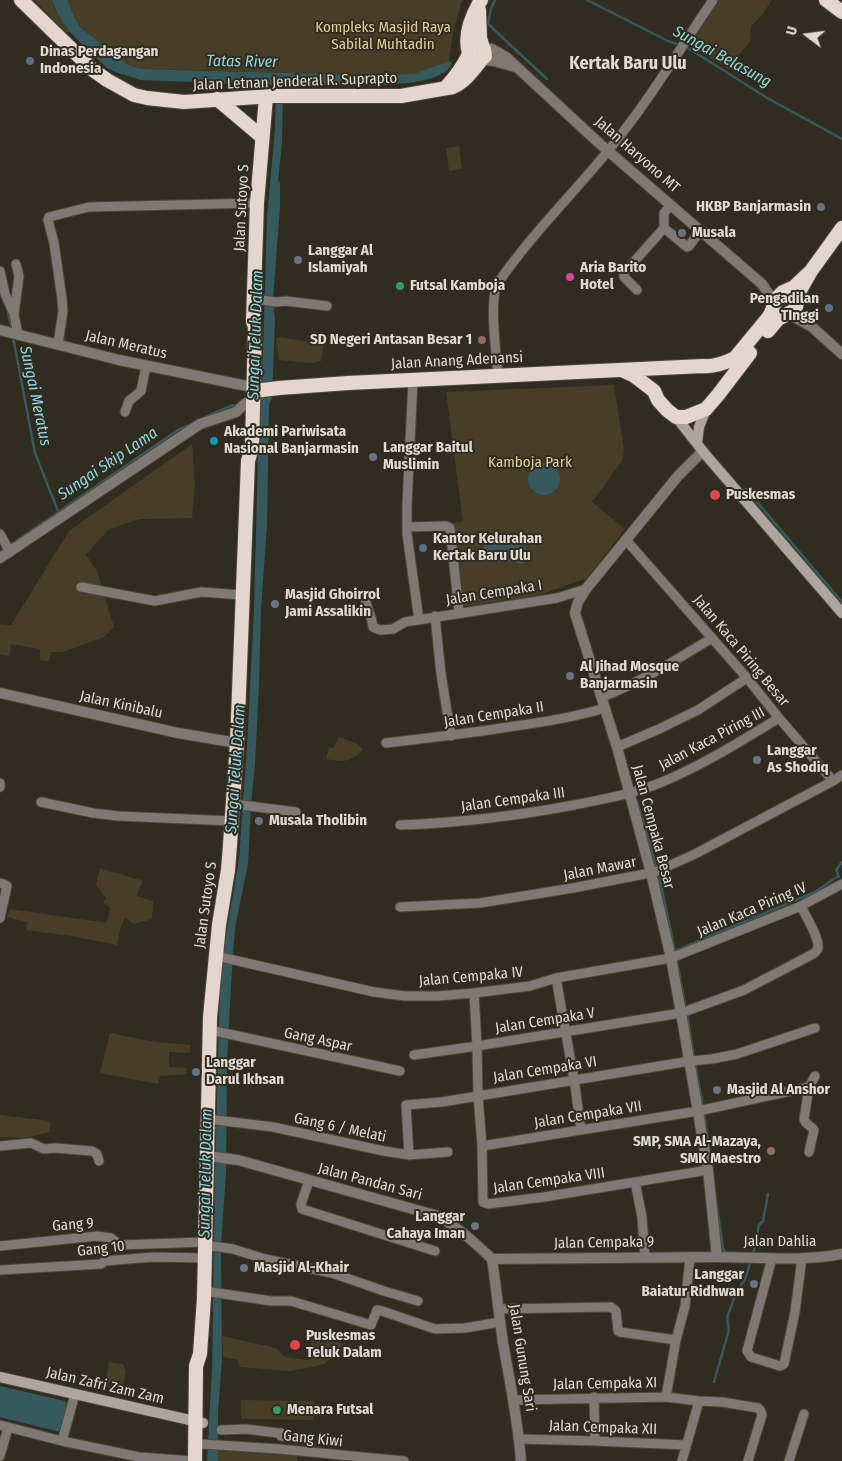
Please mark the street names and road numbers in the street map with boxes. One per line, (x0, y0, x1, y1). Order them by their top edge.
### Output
street label: Jalan Letnan Jenderal R. Suprapto (193, 69, 397, 95)
street label: Jalan Haryono MT (591, 113, 683, 197)
street label: Jalan Sutoyo S (231, 164, 253, 252)
street label: Jalan Meratus (83, 327, 169, 363)
street label: Jalan Anang Adenansi (390, 349, 524, 373)
street label: Jalan Cempaka I (445, 577, 543, 609)
street label: Jalan Kaca Piring Besar (689, 592, 793, 710)
street label: Jalan Kinibalu (78, 687, 164, 723)
street label: Jalan Cempaka II (443, 698, 545, 732)
street label: Jalan Kaca Piring III (656, 704, 768, 774)
street label: Jalan Cempaka Besar (628, 763, 678, 891)
street label: Jalan Cempaka III (460, 784, 566, 816)
street label: Jalan Mawar (562, 853, 638, 885)
street label: Jalan Sutoyo S (191, 861, 221, 949)
street label: Jalan Kaca Piring IV (695, 879, 809, 941)
street label: Jalan Cempaka IV (418, 963, 524, 991)
street label: Jalan Cempaka V (494, 1004, 596, 1038)
street label: Gang Aspar (282, 1024, 354, 1056)
street label: Jalan Cempaka VI (492, 1053, 598, 1087)
street label: Jalan Cempaka VII (533, 1098, 643, 1132)
street label: Gang 6 / Melati (292, 1109, 388, 1147)
street label: Jalan Pandan Sari (316, 1159, 424, 1205)
street label: Jalan Cempaka VIII (492, 1164, 606, 1198)
street label: Gang 9 (52, 1215, 94, 1235)
street label: Jalan Cempaka 9 (554, 1233, 654, 1253)
street label: Jalan Dahlia (744, 1233, 816, 1251)
street label: Gang 10 (76, 1237, 126, 1261)
street label: Jalan Gunung Sari (505, 1303, 539, 1413)
street label: Jalan Zafri Zam Zam (44, 1364, 166, 1408)
street label: Jalan Cempaka XI (553, 1374, 657, 1394)
street label: Jalan Cempaka XII (549, 1417, 657, 1439)
street label: Gang Kiwi (282, 1427, 344, 1451)

